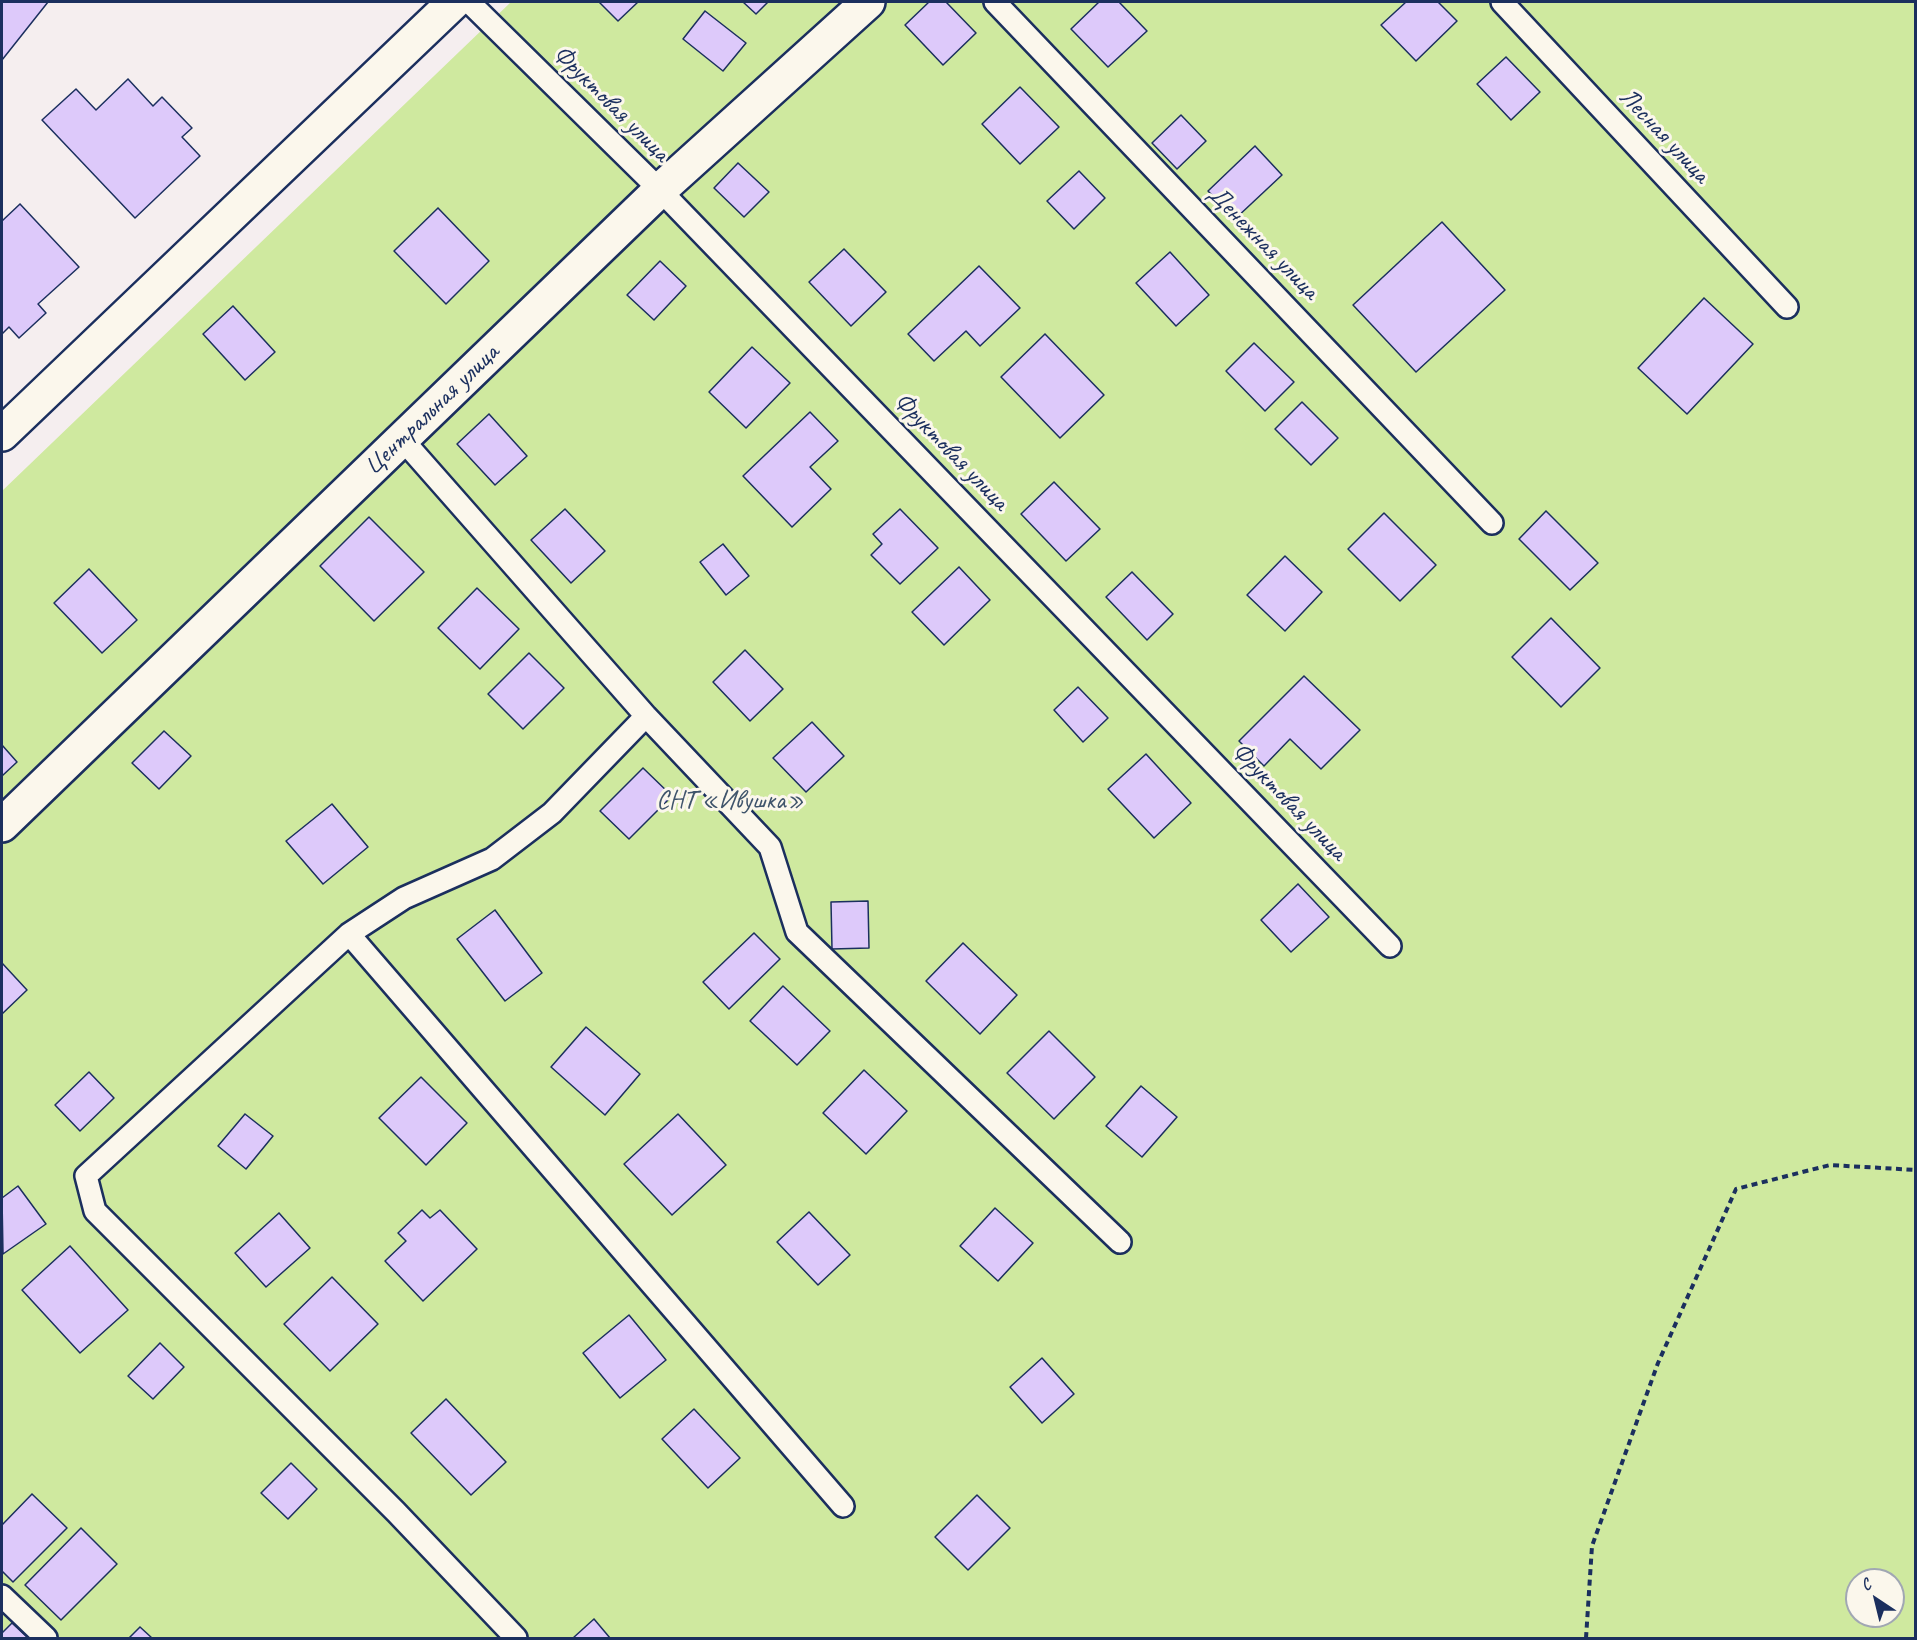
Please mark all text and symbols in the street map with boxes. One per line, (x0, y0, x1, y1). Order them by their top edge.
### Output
street label: Фруктовая улица (546, 39, 676, 169)
street label: Лесная улица (1612, 82, 1716, 190)
street label: Денежная улица (1201, 179, 1325, 307)
street label: Центральная улица (358, 338, 506, 482)
street label: Фруктовая улица (887, 386, 1015, 518)
street label: Фруктовая улица (1225, 736, 1353, 868)
park label: СНТ «Ивушка» (656, 785, 804, 817)
north arrow (1845, 1568, 1905, 1628)
text: С (1857, 1574, 1875, 1595)

